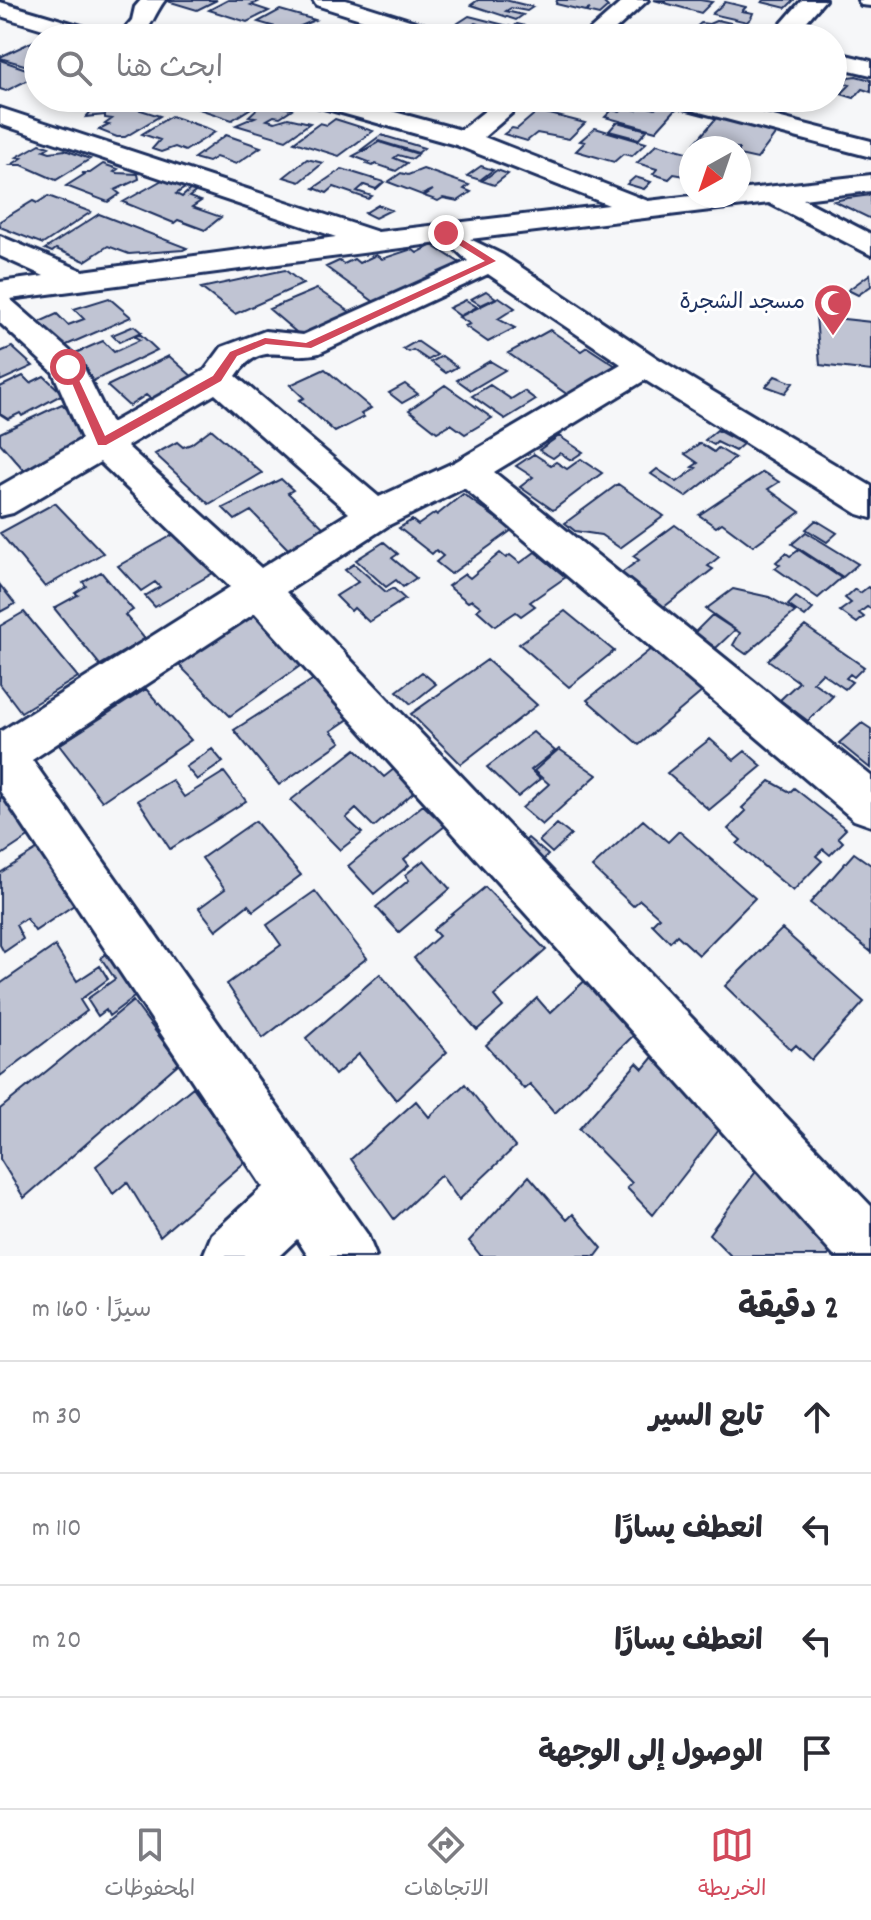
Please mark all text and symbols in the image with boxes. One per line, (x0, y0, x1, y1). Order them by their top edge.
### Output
search box (24, 24, 847, 112)
icon: search (52, 46, 96, 90)
text: ابحث هنا (116, 49, 223, 92)
north arrow (679, 136, 751, 208)
route end (428, 215, 464, 251)
mosque icon: مسجد الشجرة (812, 282, 854, 337)
place label: مسجد الشجرة (680, 288, 805, 319)
route start (50, 349, 86, 385)
text: 2 دقيقة (738, 1286, 839, 1335)
text: سيرًا · 160 m (32, 1292, 152, 1329)
icon: ahead (795, 1395, 839, 1439)
text: تابع السير (649, 1398, 763, 1441)
text: 30 m (32, 1399, 82, 1436)
icon: left (795, 1507, 839, 1551)
text: انعطف يسارًا (614, 1510, 763, 1553)
text: 110 m (32, 1511, 81, 1548)
icon: left (795, 1619, 839, 1663)
text: انعطف يسارًا (614, 1622, 763, 1665)
text: 20 m (32, 1623, 81, 1660)
icon: arrive (795, 1731, 839, 1775)
text: الوصول إلى الوجهة (538, 1734, 763, 1777)
tab: المحفوظات (104, 1823, 195, 1907)
tab: الاتجاهات (404, 1823, 489, 1907)
tab: الخريطة (698, 1823, 767, 1907)

